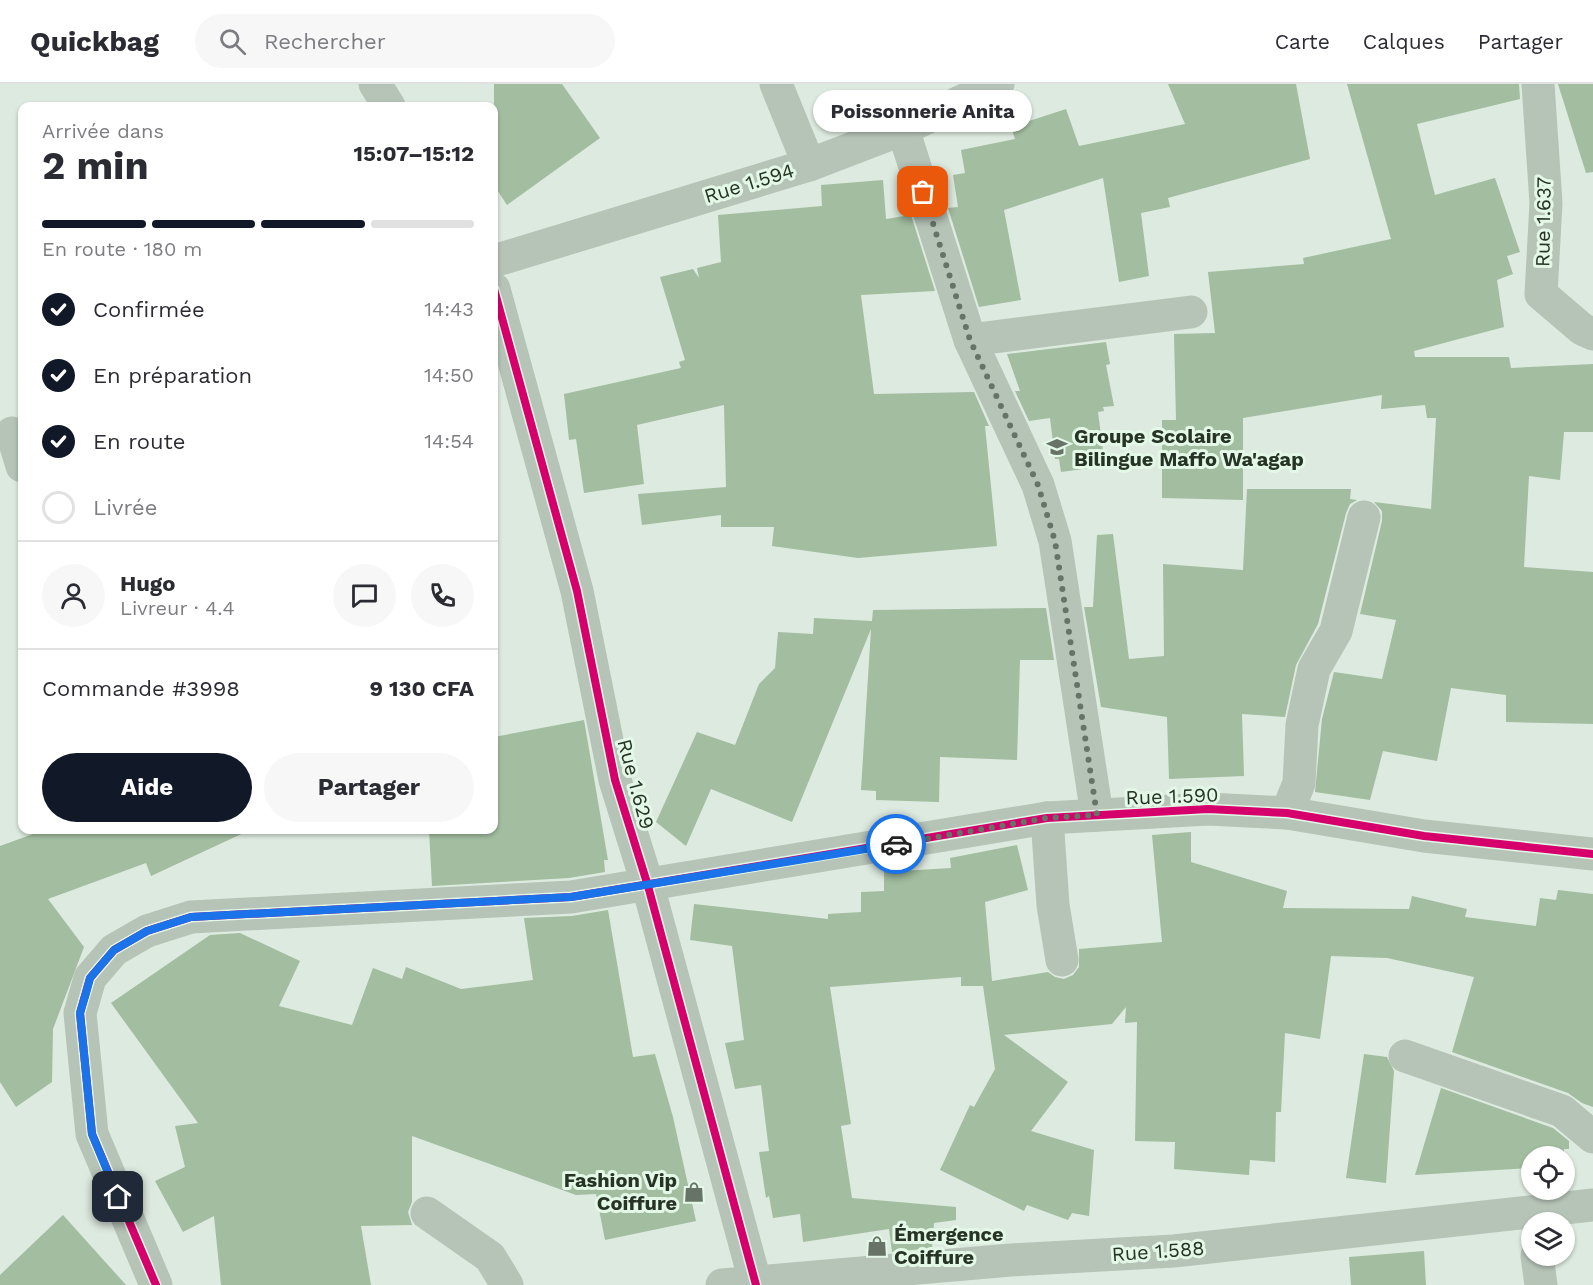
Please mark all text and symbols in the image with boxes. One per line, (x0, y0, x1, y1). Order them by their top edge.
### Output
search box (195, 14, 615, 68)
text: Quickbag (30, 25, 159, 58)
icon: search (216, 25, 249, 58)
text: Rechercher (264, 29, 386, 54)
text: Carte (1275, 29, 1330, 54)
text: Calques (1363, 29, 1445, 54)
text: Partager (1478, 29, 1563, 54)
callout: Poissonnerie Anita (814, 90, 1032, 132)
text: Poissonnerie Anita (831, 99, 1015, 123)
text: Arrivée dans (42, 119, 164, 143)
text: 15:07–15:12 (353, 141, 474, 166)
text: 2 min (42, 143, 149, 188)
street label: Rue 1.594 (701, 158, 797, 208)
pin (897, 166, 948, 217)
icon: bag (906, 175, 939, 208)
street label: Rue 1.637 (1530, 177, 1556, 267)
text: En route · 180 m (42, 237, 202, 261)
icon: check (42, 293, 75, 326)
text: Confirmée (93, 297, 205, 322)
text: 14:43 (424, 297, 474, 321)
icon: check (42, 359, 75, 392)
text: En préparation (93, 363, 252, 388)
text: 14:50 (424, 363, 474, 387)
place label: Groupe Scolaire Bilingue Maffo Wa'agap (1074, 424, 1304, 471)
icon: check (42, 425, 75, 458)
text: En route (93, 429, 185, 454)
text: 14:54 (424, 429, 474, 453)
school or university icon: Groupe Scolaire Bilingue Maffo Wa'agap (1045, 435, 1069, 459)
text: Livrée (93, 495, 157, 520)
button: person (42, 564, 105, 627)
button: chat (333, 564, 396, 627)
button: phone (411, 564, 474, 627)
text: Hugo (120, 571, 175, 596)
text: Livreur · 4.4 (120, 596, 235, 620)
text: Commande #3998 (42, 676, 240, 701)
text: 9 130 CFA (369, 676, 474, 701)
street label: Rue 1.629 (612, 736, 660, 832)
button: Aide (42, 753, 252, 822)
button: Partager (264, 753, 474, 822)
street label: Rue 1.590 (1125, 782, 1219, 810)
courier (866, 814, 926, 874)
icon: car (880, 828, 913, 861)
map controls (1521, 1146, 1575, 1266)
button: locate (1521, 1146, 1575, 1200)
place label: Fashion Vip Coiffure (564, 1168, 677, 1215)
pin (92, 1171, 143, 1222)
icon: home (101, 1180, 134, 1213)
shop icon: Fashion Vip Coiffure (682, 1180, 706, 1204)
button: layers (1521, 1212, 1575, 1266)
place label: Émergence Coiffure (894, 1222, 1004, 1269)
shop icon: Émergence Coiffure (865, 1234, 889, 1258)
street label: Rue 1.588 (1111, 1236, 1205, 1266)

